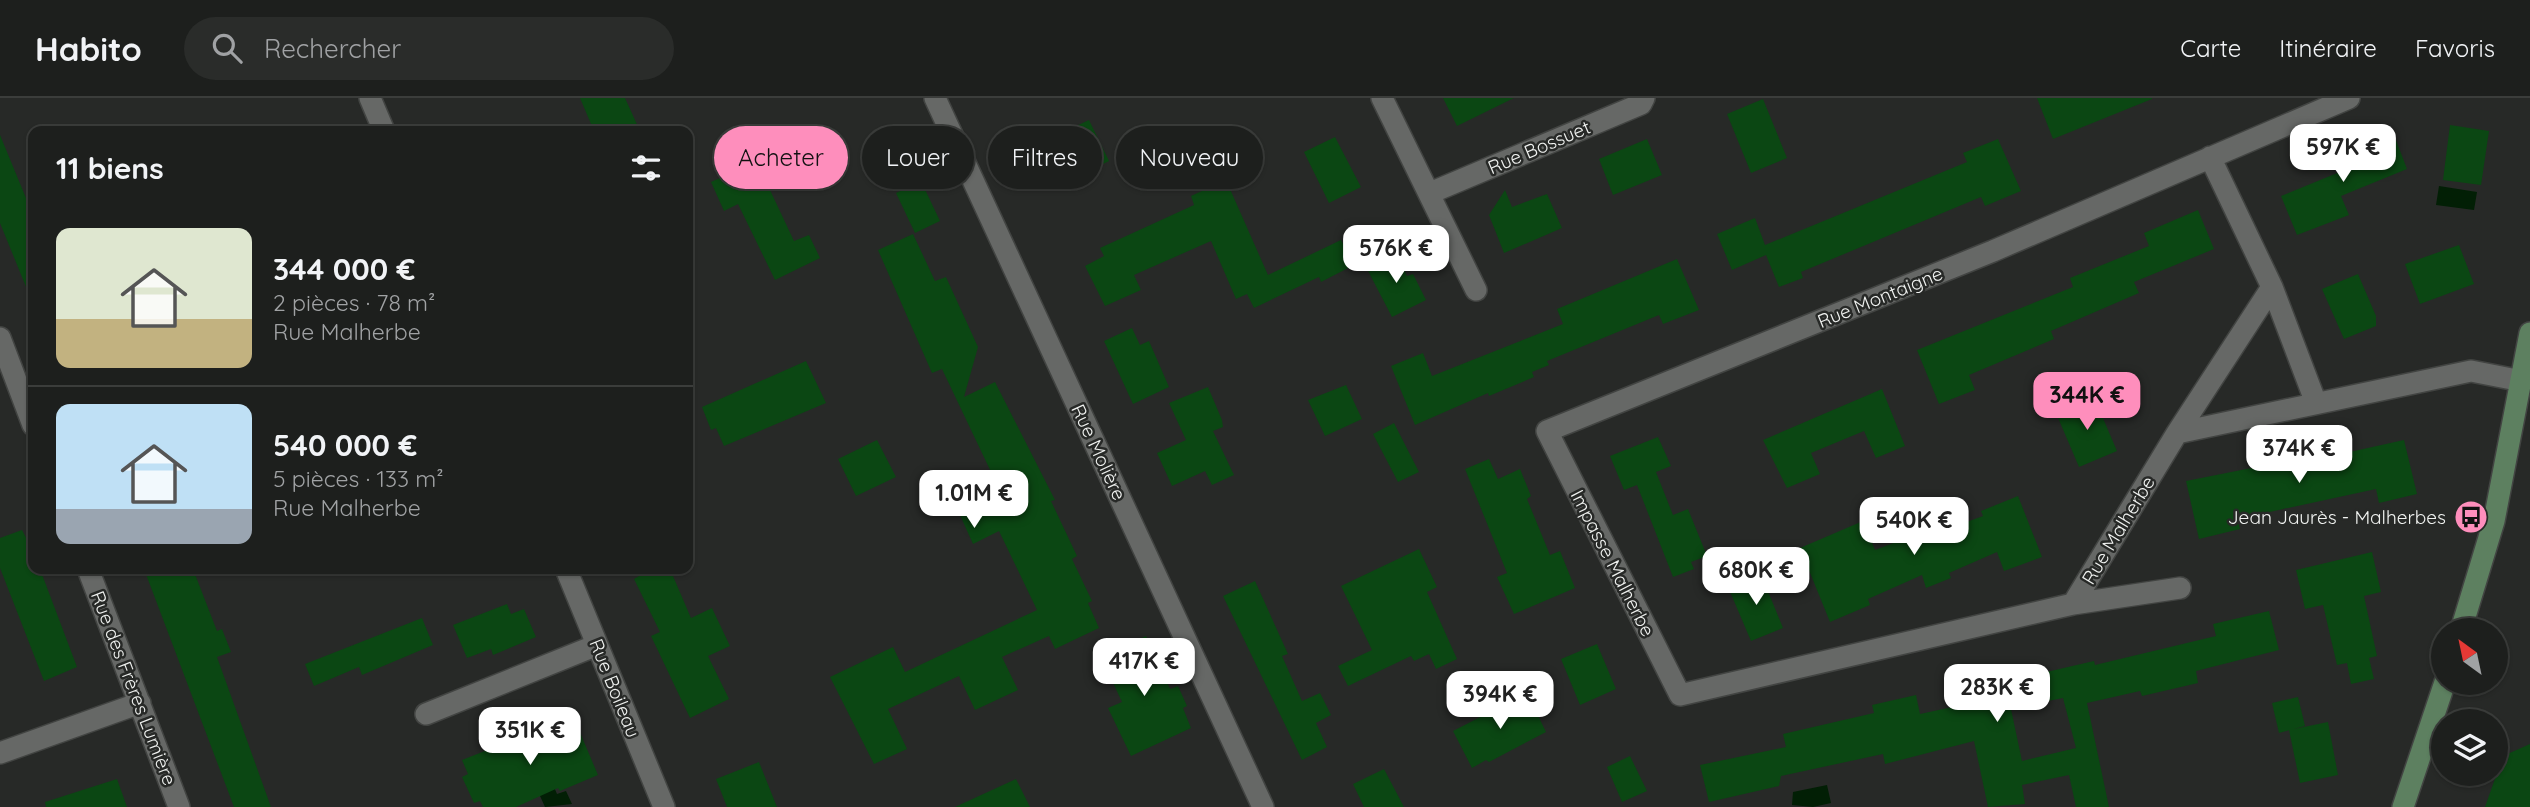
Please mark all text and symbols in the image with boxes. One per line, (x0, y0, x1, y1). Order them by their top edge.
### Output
search box (184, 17, 674, 80)
text: Habito (35, 28, 142, 69)
icon: search (208, 29, 246, 67)
text: Rechercher (264, 32, 401, 65)
text: Carte (2180, 33, 2241, 63)
text: Itinéraire (2279, 33, 2377, 63)
text: Favoris (2415, 33, 2495, 63)
street label: Rue Bossuet (1484, 115, 1594, 179)
pin: 597K € (2286, 125, 2400, 184)
chip: Acheter (714, 126, 848, 189)
chip: Louer (862, 126, 974, 189)
chip: Filtres (988, 126, 1102, 189)
chip: Nouveau (1116, 126, 1263, 189)
text: 597K € (2306, 132, 2380, 161)
text: 11 biens (56, 149, 164, 187)
icon: filters (627, 149, 665, 187)
pin: 576K € (1339, 226, 1453, 285)
text: 576K € (1359, 233, 1433, 262)
text: 344 000 € (273, 250, 415, 288)
icon: home (112, 256, 196, 340)
street label: Rue Montaigne (1814, 261, 1946, 333)
text: 2 pièces · 78 m² (273, 288, 435, 317)
text: Rue Malherbe (273, 317, 421, 346)
pin: 344K € (2030, 372, 2144, 432)
text: 344K € (2049, 380, 2125, 409)
street label: Rue Molière (1066, 400, 1132, 504)
text: 540 000 € (273, 426, 417, 464)
pin: 374K € (2242, 426, 2356, 485)
icon: home (112, 432, 196, 516)
text: 374K € (2262, 433, 2336, 462)
text: 5 pièces · 133 m² (273, 464, 444, 493)
pin: 1.01M € (909, 470, 1039, 530)
street label: Rue Malherbe (2076, 472, 2160, 588)
text: 1.01M € (935, 478, 1013, 507)
street label: Impasse Malherbe (1566, 486, 1660, 640)
text: Rue Malherbe (273, 493, 421, 522)
pin: 540K € (1857, 498, 1971, 557)
bus stop icon: Jean Jaurès - Malherbes (2452, 498, 2490, 536)
text: 540K € (1876, 505, 1952, 534)
place label: Jean Jaurès - Malherbes (2228, 505, 2446, 529)
pin: 680K € (1699, 547, 1813, 607)
text: 680K € (1718, 555, 1794, 584)
street label: Rue des Frères Lumière (86, 587, 182, 789)
north arrow (2431, 618, 2508, 695)
map controls (2431, 618, 2508, 786)
street label: Rue Boileau (584, 635, 646, 741)
pin: 417K € (1087, 638, 1201, 698)
text: 417K € (1109, 646, 1179, 675)
pin: 283K € (1940, 664, 2054, 724)
pin: 394K € (1443, 672, 1557, 731)
text: 283K € (1960, 672, 2034, 701)
text: 394K € (1463, 679, 1537, 708)
pin: 351K € (473, 708, 587, 767)
button: layers (2431, 709, 2508, 786)
text: 351K € (495, 715, 565, 744)

